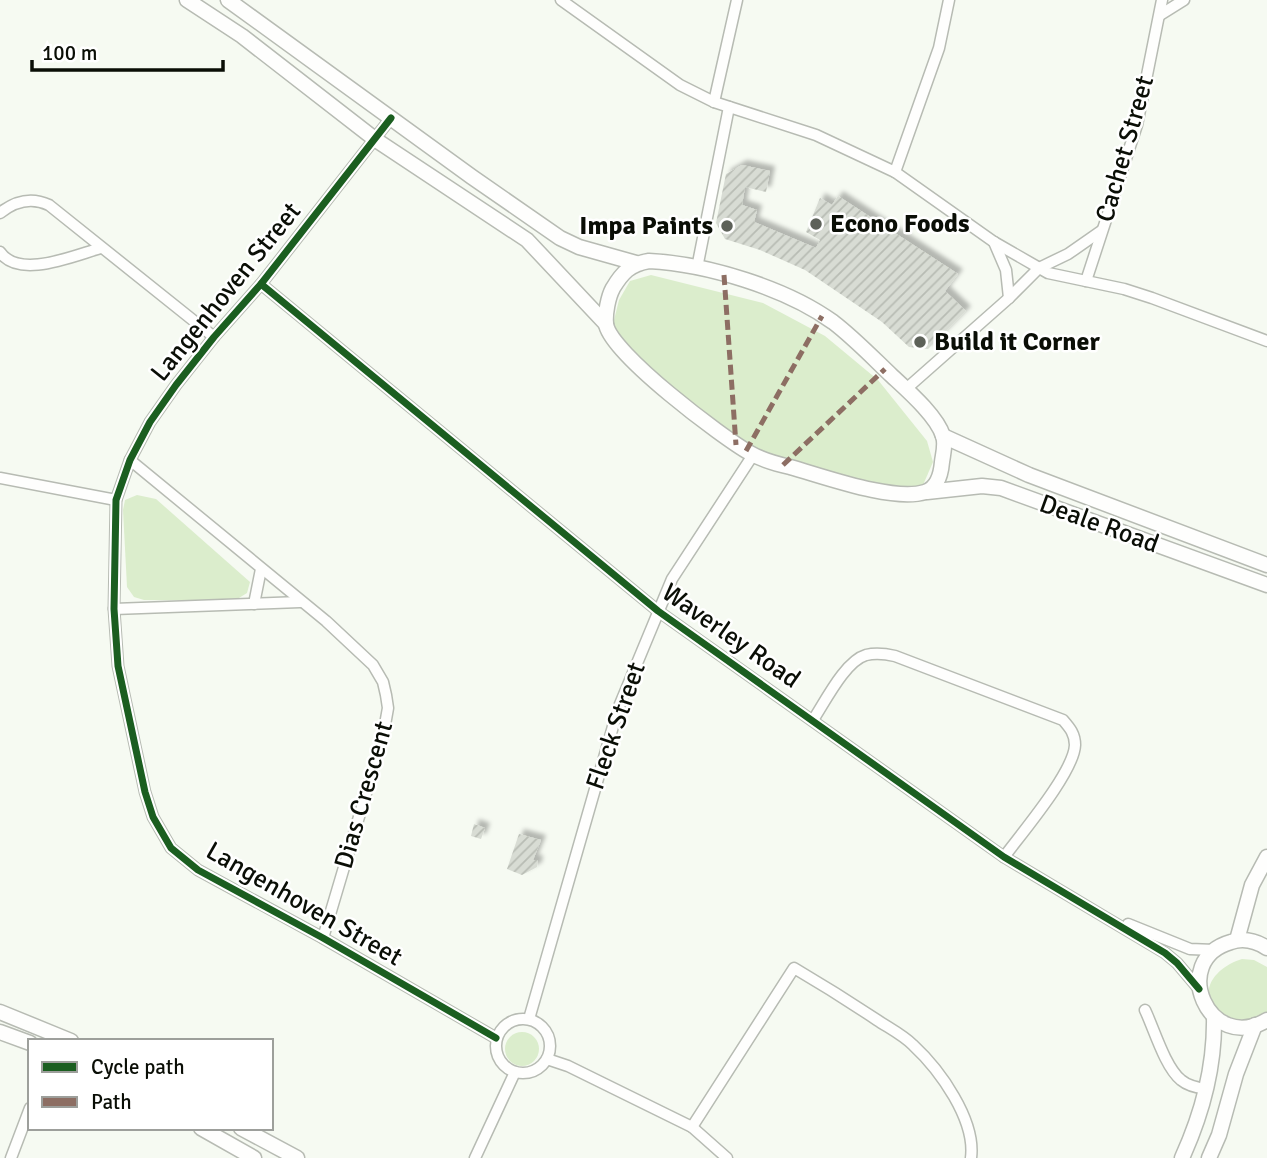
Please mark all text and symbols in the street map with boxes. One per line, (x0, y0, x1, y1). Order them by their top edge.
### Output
scale bar (32, 28, 222, 72)
text: 100 m (42, 40, 97, 66)
street label: Cachet Street (1089, 72, 1161, 226)
street label: Langenhoven Street (144, 196, 308, 388)
place label: Econo Foods (830, 208, 970, 240)
place label: Impa Paints (579, 210, 713, 242)
marker: Econo Foods (808, 216, 824, 232)
marker: Impa Paints (719, 218, 735, 234)
place label: Build it Corner (934, 326, 1100, 358)
marker: Build it Corner (912, 334, 928, 350)
street label: Deale Road (1035, 488, 1163, 560)
street label: Waverley Road (656, 577, 806, 695)
street label: Fleck Street (579, 658, 653, 794)
street label: Dias Crescent (328, 718, 400, 872)
street label: Langenhoven Street (200, 835, 408, 973)
legend (28, 1039, 273, 1130)
text: Cycle path (91, 1054, 185, 1080)
text: Path (91, 1089, 132, 1115)

